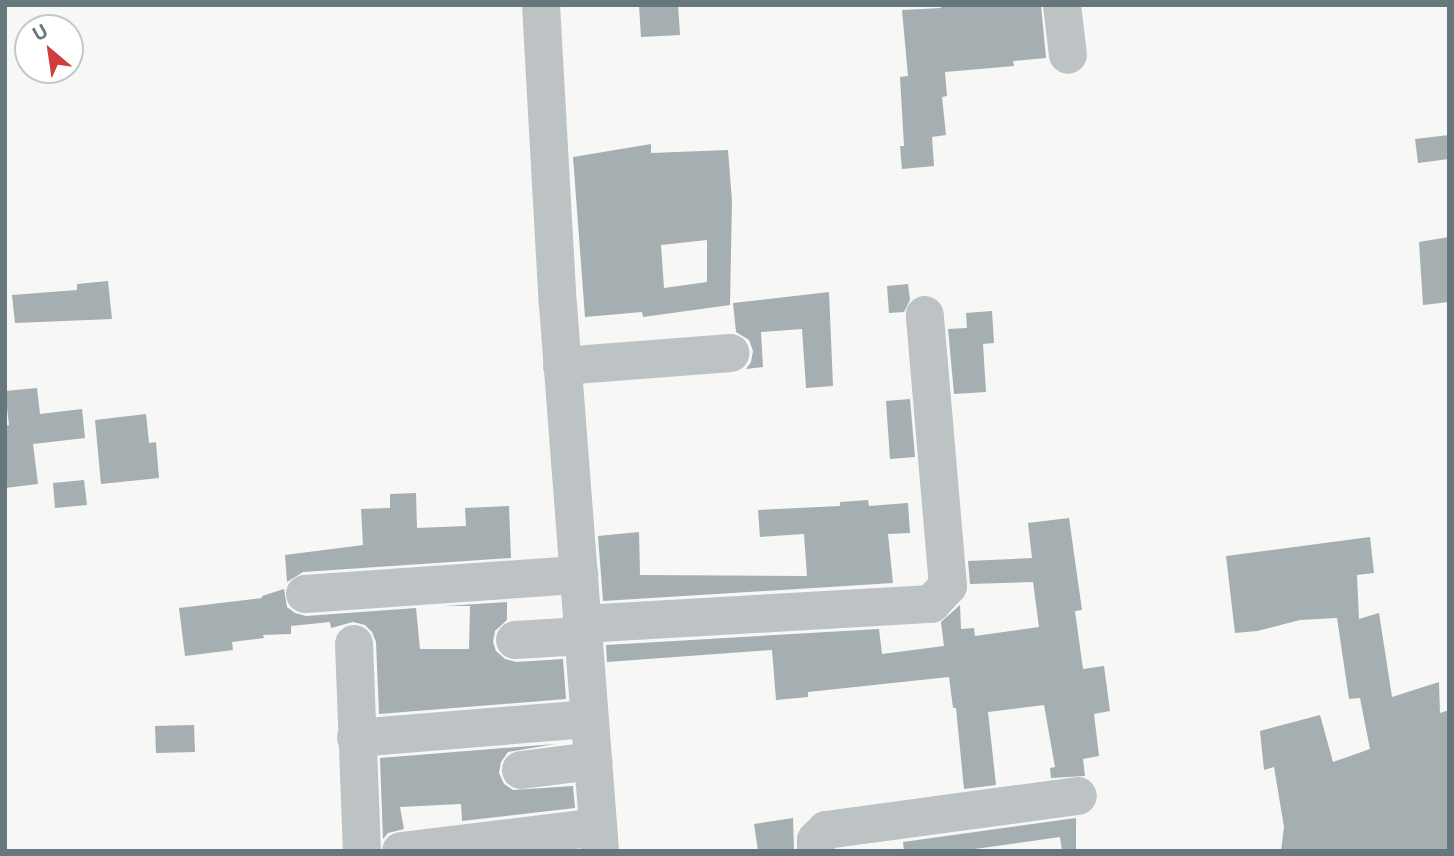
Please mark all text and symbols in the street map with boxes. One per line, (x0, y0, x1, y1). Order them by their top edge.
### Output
north arrow (14, 14, 84, 84)
text: U (28, 19, 51, 45)

